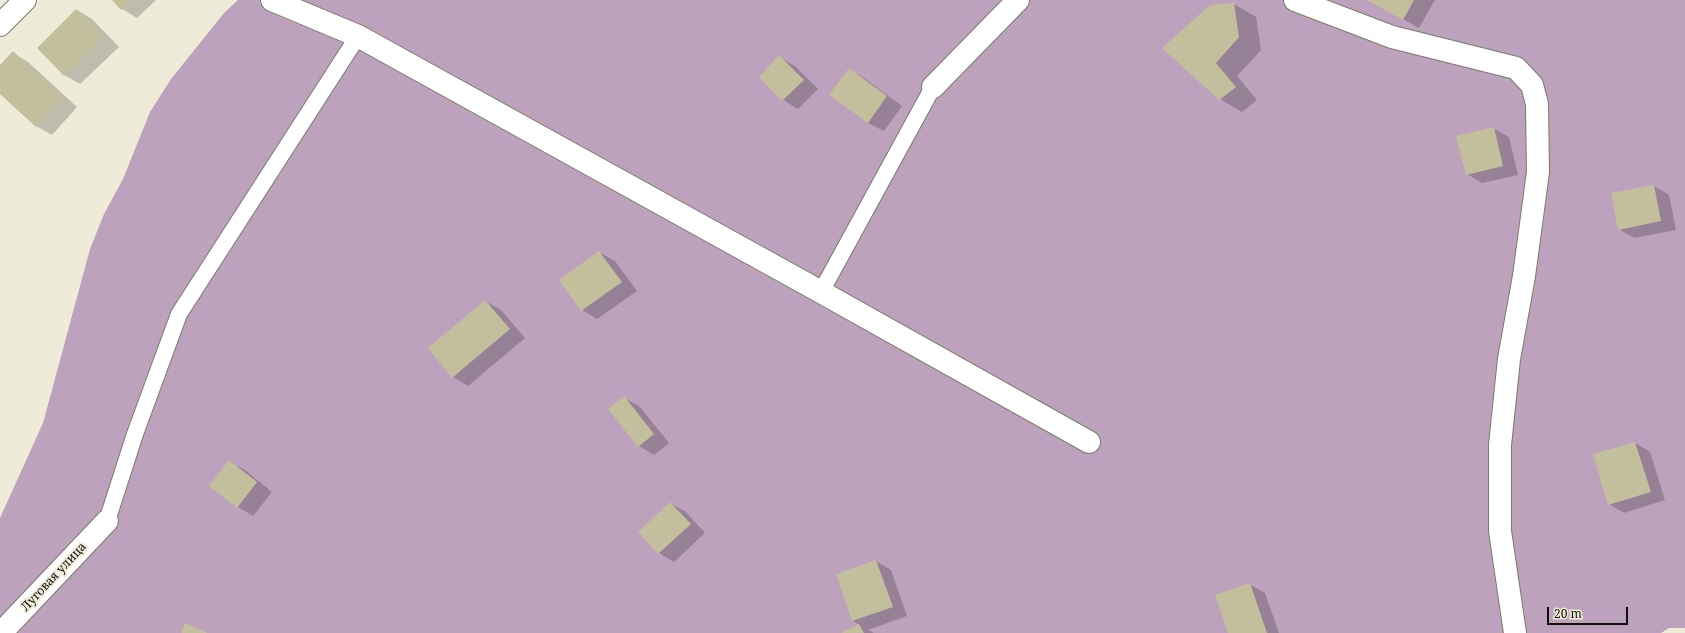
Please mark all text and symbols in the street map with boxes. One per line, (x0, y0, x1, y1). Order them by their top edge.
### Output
street label: Луговая улица (18, 540, 90, 614)
scale bar (1549, 599, 1630, 625)
text: 20 m (1554, 605, 1582, 622)

